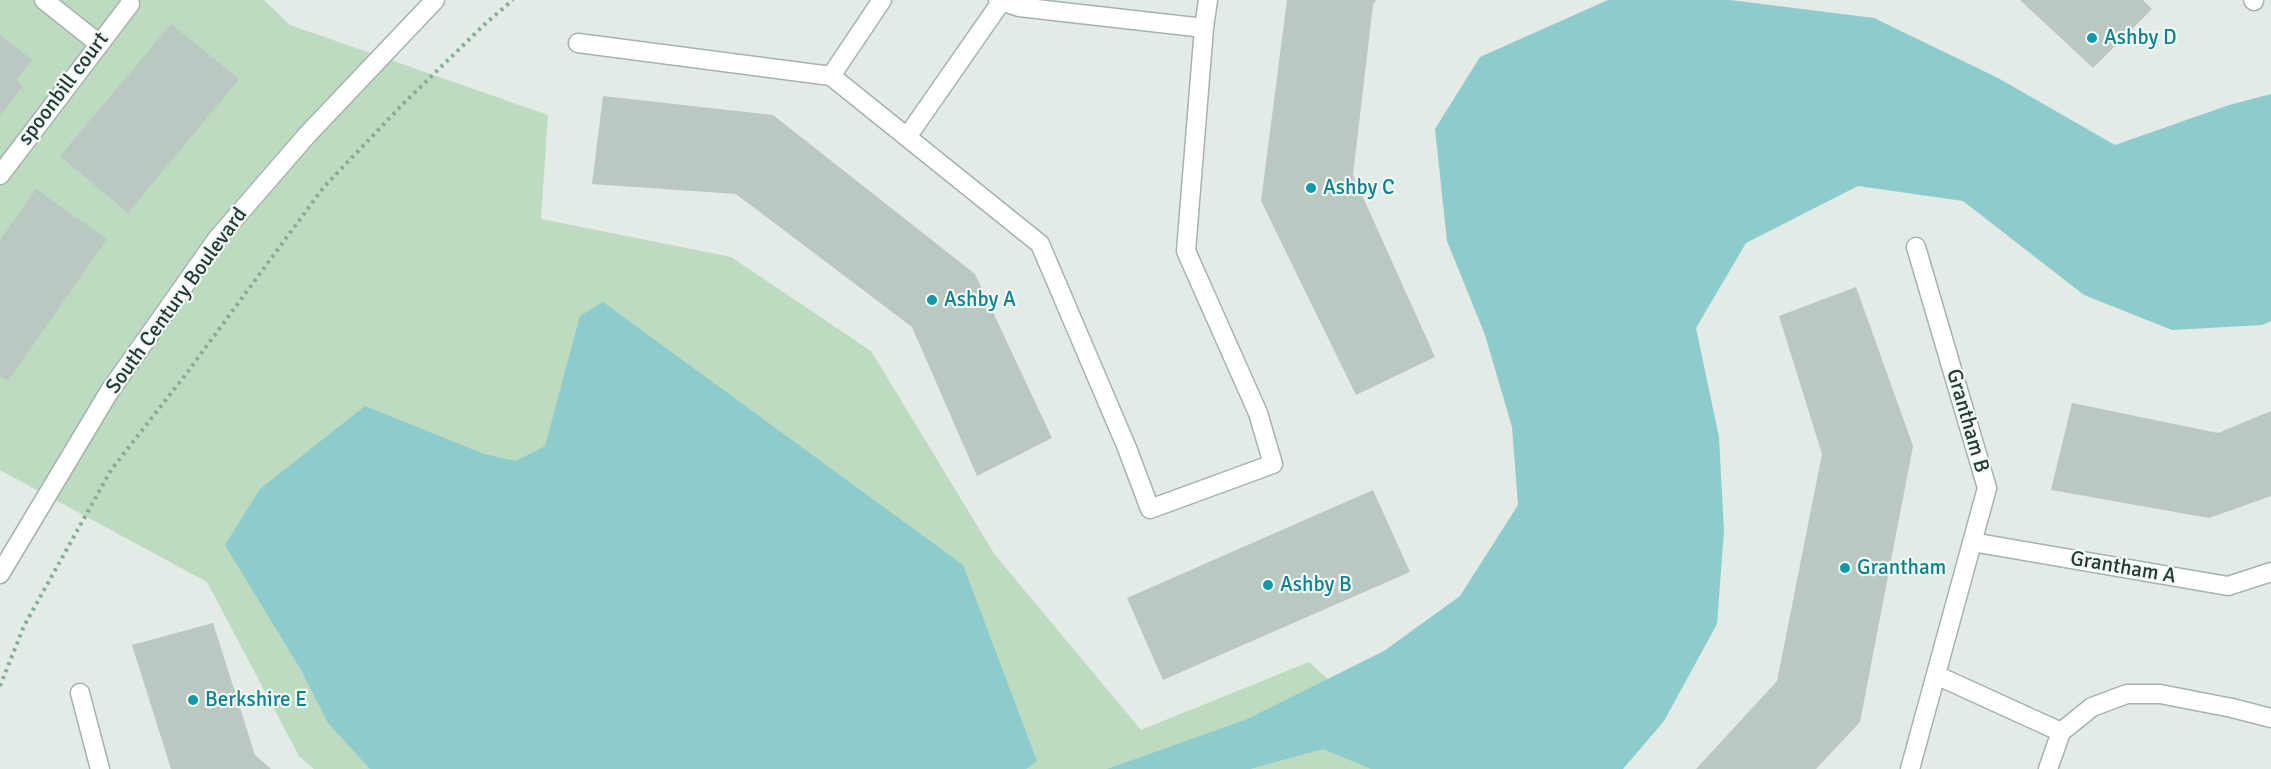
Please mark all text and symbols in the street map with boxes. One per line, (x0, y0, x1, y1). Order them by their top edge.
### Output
place label: Ashby D (2104, 25, 2177, 51)
street label: spoonbill court (13, 28, 115, 150)
marker: Ashby D (2085, 31, 2099, 45)
place label: Ashby C (1323, 175, 1395, 201)
marker: Ashby C (1304, 181, 1318, 195)
street label: South Century Boulevard (101, 203, 253, 399)
place label: Ashby A (944, 287, 1016, 313)
marker: Ashby A (925, 293, 939, 307)
street label: Grantham B (1940, 366, 1994, 476)
street label: Grantham A (2068, 546, 2178, 590)
place label: Grantham (1857, 555, 1946, 581)
marker: Grantham (1838, 561, 1852, 575)
place label: Ashby B (1280, 572, 1352, 598)
marker: Ashby B (1261, 578, 1275, 592)
place label: Berkshire E (205, 687, 307, 713)
marker: Berkshire E (186, 693, 200, 707)

